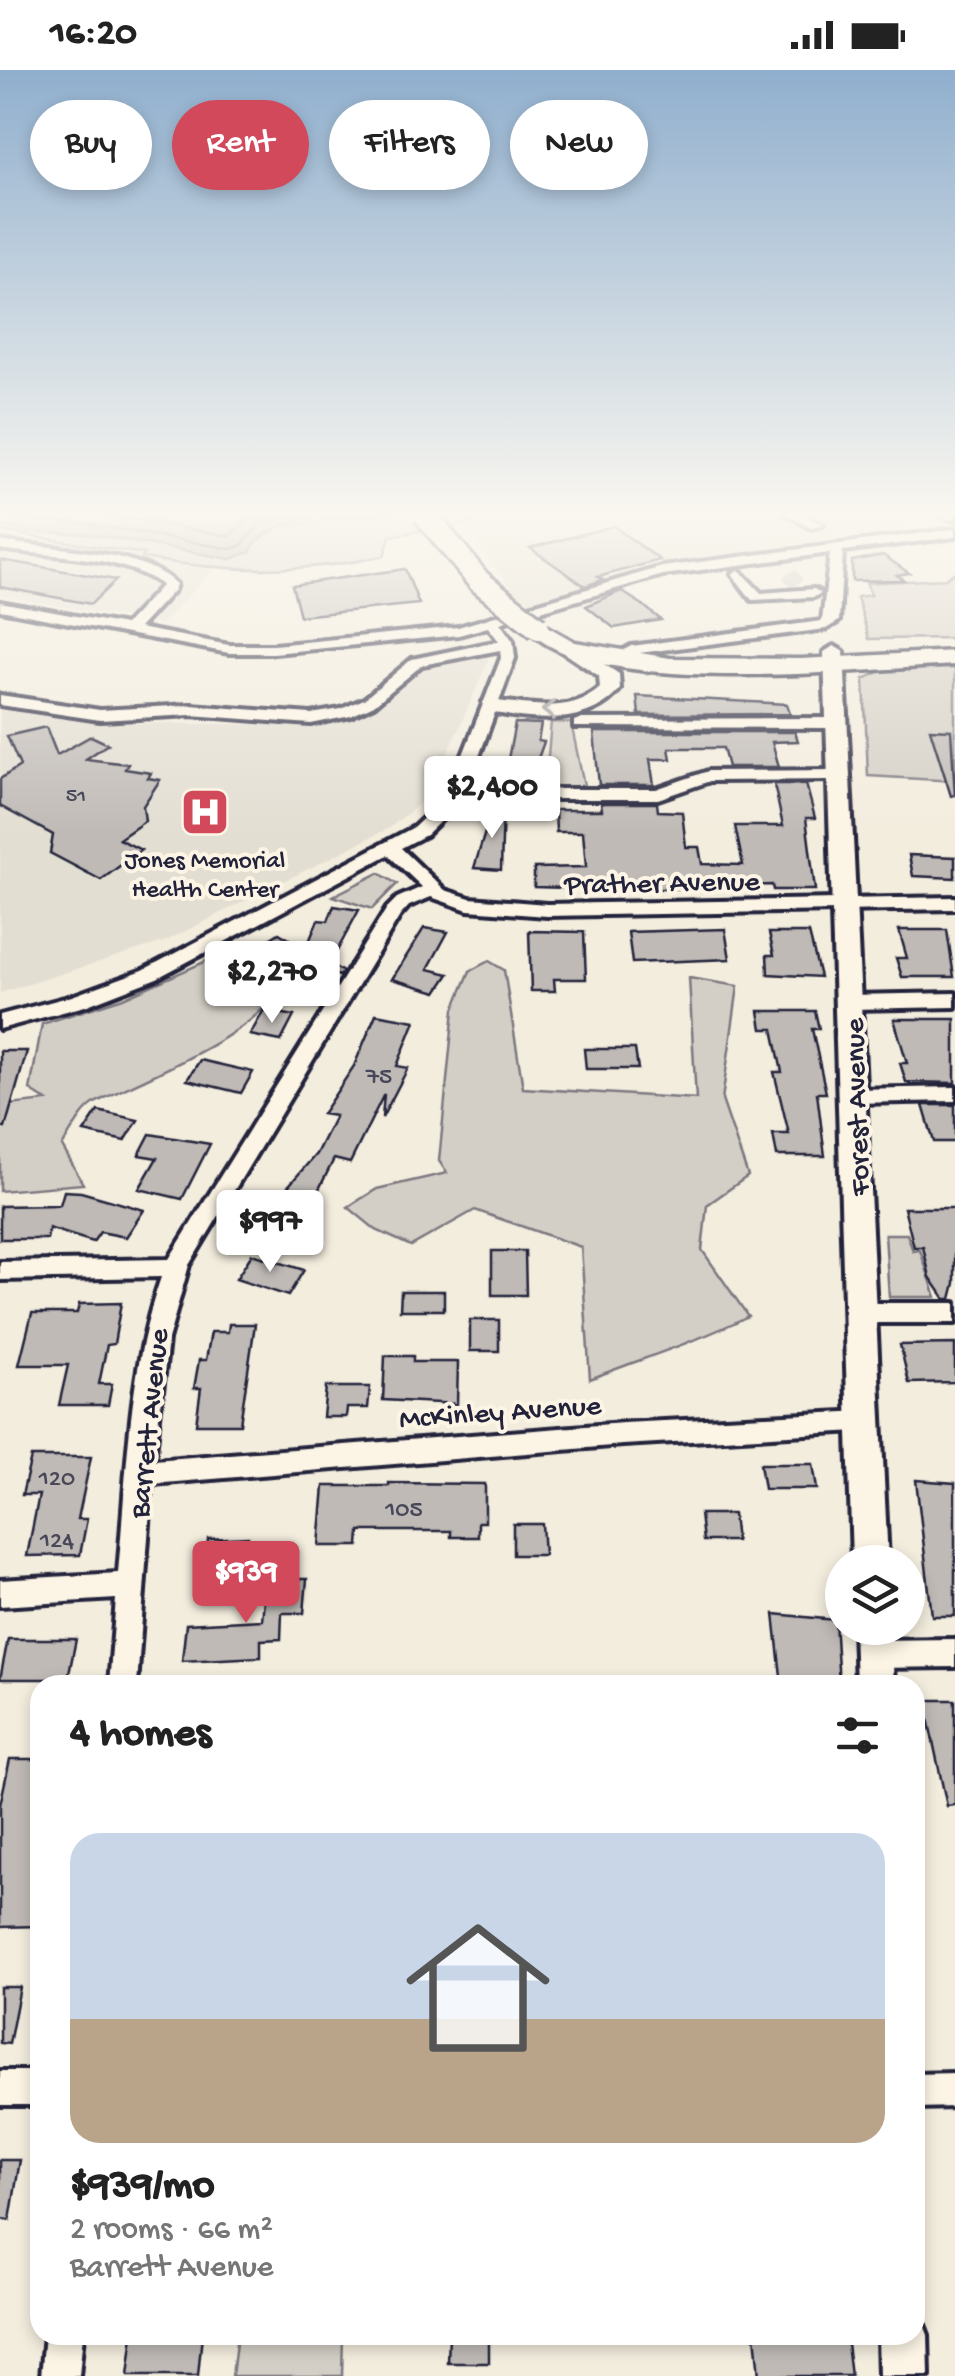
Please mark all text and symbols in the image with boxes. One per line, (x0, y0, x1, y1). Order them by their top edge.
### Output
text: 16:20 (50, 13, 137, 57)
chip: Buy (30, 100, 152, 190)
chip: Rent (172, 100, 309, 190)
chip: Filters (329, 100, 490, 190)
chip: New (510, 100, 648, 190)
one-way arrow (541, 699, 556, 721)
pin: $2,400 (411, 756, 573, 841)
text: $2,400 (446, 769, 538, 807)
house number: 51 (66, 784, 86, 810)
hospital icon: Jones Memorial Health Center (179, 786, 231, 838)
place label: Jones Memorial Health Center (125, 848, 285, 906)
street label: Prather Avenue (563, 866, 761, 905)
pin: $2,270 (191, 941, 353, 1026)
text: $2,270 (227, 954, 317, 992)
street label: Forest Avenue (839, 1017, 880, 1197)
house number: 75 (365, 1064, 392, 1093)
pin: $997 (211, 1190, 329, 1275)
text: $997 (238, 1203, 302, 1241)
street label: Barrett Avenue (124, 1326, 179, 1521)
street label: McKinley Avenue (398, 1390, 603, 1439)
house number: 120 (38, 1466, 75, 1495)
house number: 105 (384, 1497, 423, 1526)
house number: 124 (39, 1528, 74, 1557)
pin: $939 (187, 1541, 305, 1626)
map controls (825, 1545, 925, 1645)
button: layers (825, 1545, 925, 1645)
text: $939 (214, 1554, 278, 1592)
icon: filters (830, 1708, 885, 1763)
text: 4 homes (70, 1711, 211, 1760)
icon: home (388, 1898, 568, 2078)
text: $939/mo (70, 2163, 214, 2212)
text: 2 rooms · 66 m² (70, 2212, 273, 2250)
text: Barrett Avenue (70, 2250, 273, 2288)

